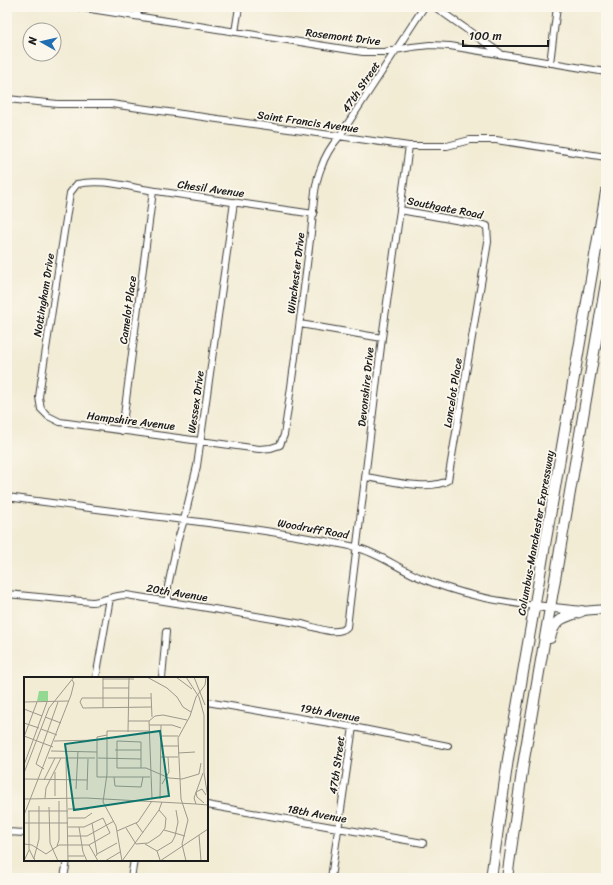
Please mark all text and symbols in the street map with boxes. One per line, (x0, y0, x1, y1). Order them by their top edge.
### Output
north arrow (22, 22, 62, 62)
scale bar (463, 22, 548, 48)
street label: Rosemont Drive (304, 23, 382, 51)
text: 100 m (469, 25, 502, 47)
text: N (23, 35, 43, 47)
street label: 47th Street (337, 57, 385, 117)
street label: Saint Francis Avenue (256, 105, 360, 139)
street label: Chesil Avenue (176, 175, 246, 203)
street label: Southgate Road (405, 191, 486, 225)
street label: Winchester Drive (282, 231, 310, 315)
street label: Nottingham Drive (28, 252, 60, 338)
street label: Camelot Place (114, 274, 142, 345)
street label: Devonshire Drive (352, 346, 380, 428)
street label: Lancelot Place (438, 356, 468, 429)
street label: Wessex Drive (182, 369, 210, 435)
street label: Hampshire Avenue (86, 406, 177, 436)
street label: Columbus-Manchester Expressway (512, 449, 560, 617)
street label: Woodruff Road (276, 513, 351, 545)
street label: 20th Avenue (145, 579, 210, 607)
inset map (24, 677, 208, 861)
street label: 19th Avenue (299, 698, 362, 728)
street label: 47th Street (324, 735, 351, 795)
street label: 18th Avenue (286, 799, 349, 829)

